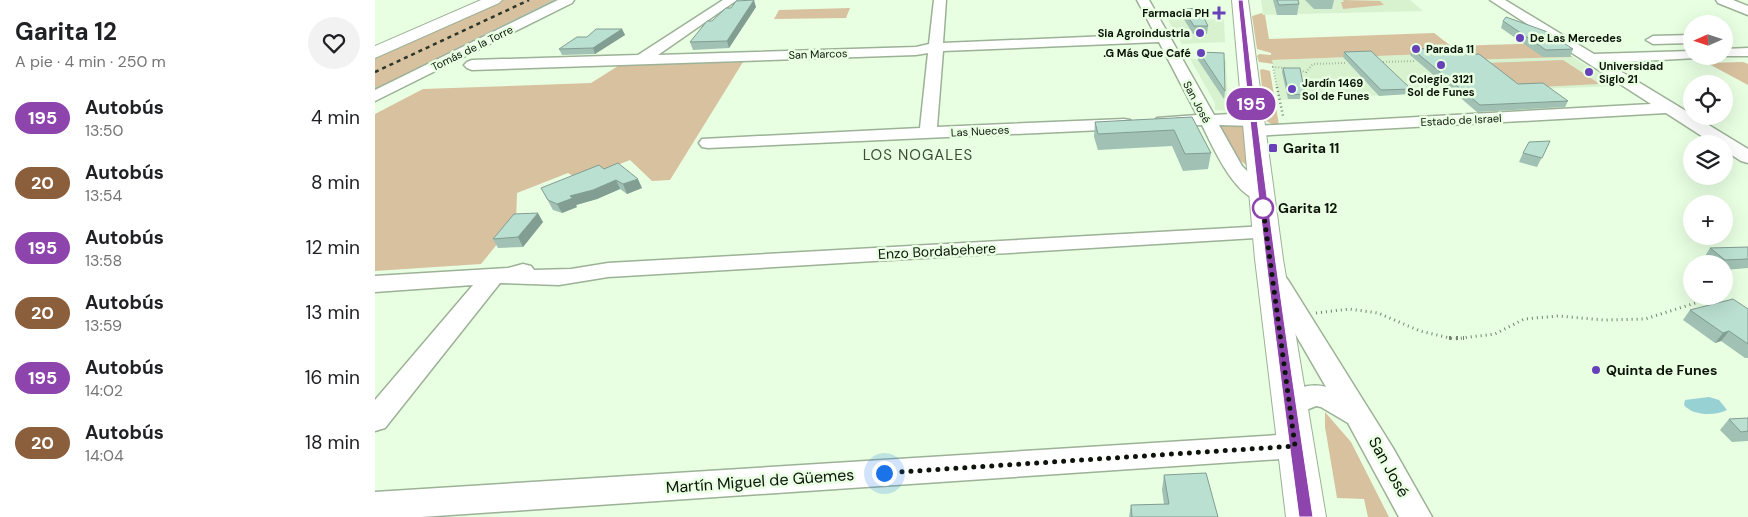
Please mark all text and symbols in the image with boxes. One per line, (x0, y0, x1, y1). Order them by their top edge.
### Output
place label: Farmacia PH (1142, 6, 1209, 20)
marker: Farmacia PH (1213, 7, 1225, 19)
north arrow (1683, 15, 1733, 65)
map controls (1683, 15, 1733, 305)
text: Garita 12 (15, 16, 117, 47)
button: heart (308, 17, 360, 69)
street label: Tomás de la Torre (429, 22, 515, 74)
place label: Sia Agroindustria (1098, 26, 1190, 40)
marker: Sia Agroindustria (1194, 27, 1206, 39)
place label: De Las Mercedes (1530, 31, 1622, 45)
marker: De Las Mercedes (1514, 32, 1526, 44)
place label: Parada 11 (1426, 42, 1474, 56)
marker: Parada 11 (1410, 43, 1422, 55)
street label: San Marcos (788, 46, 848, 62)
place label: .G Más Que Café (1103, 46, 1191, 60)
marker: .G Más Que Café (1195, 47, 1207, 59)
text: A pie · 4 min · 250 m (15, 51, 166, 72)
marker: Colegio 3121 Sol de Funes (1435, 59, 1447, 71)
place label: Universidad Siglo 21 (1599, 59, 1663, 86)
marker: Universidad Siglo 21 (1583, 66, 1595, 78)
place label: Colegio 3121 Sol de Funes (1407, 72, 1475, 99)
button: locate (1683, 75, 1733, 125)
place label: Jardín 1469 Sol de Funes (1302, 76, 1370, 103)
street label: San José (1180, 79, 1214, 125)
marker: Jardín 1469 Sol de Funes (1286, 83, 1298, 95)
line badge: 195 (1222, 88, 1280, 120)
text: 195 (1236, 92, 1266, 116)
text: Autobús (85, 95, 164, 120)
text: 4 min (311, 105, 360, 130)
text: 195 (28, 106, 57, 130)
street label: Estado de Israel (1420, 111, 1502, 129)
text: 13:50 (85, 120, 123, 141)
street label: Las Nueces (950, 122, 1010, 140)
button: layers (1683, 135, 1733, 185)
place label: Garita 11 (1283, 139, 1339, 157)
marker: Garita 11 (1267, 142, 1279, 154)
district label: LOS NOGALES (863, 145, 973, 165)
text: Autobús (85, 160, 164, 185)
text: 8 min (311, 170, 360, 195)
text: 20 (31, 171, 54, 195)
text: 13:54 (85, 185, 122, 206)
button: + (1683, 195, 1733, 245)
marker: Garita 12 (1252, 197, 1274, 219)
place label: Garita 12 (1278, 199, 1337, 217)
text: Autobús (85, 225, 164, 250)
text: 12 min (306, 235, 360, 260)
text: 195 (28, 236, 57, 260)
street label: Enzo Bordabehere (878, 239, 996, 263)
text: 13:58 (85, 250, 122, 271)
button: − (1683, 255, 1733, 305)
text: Autobús (85, 290, 164, 315)
text: 13 min (305, 300, 360, 325)
text: 20 (31, 301, 54, 325)
text: 13:59 (85, 315, 122, 336)
text: Autobús (85, 355, 164, 380)
place label: Quinta de Funes (1606, 361, 1717, 379)
marker: Quinta de Funes (1590, 364, 1602, 376)
text: 16 min (305, 365, 360, 390)
text: 195 (28, 366, 57, 390)
text: 14:02 (85, 380, 123, 401)
text: Autobús (85, 420, 164, 445)
text: 18 min (305, 430, 360, 455)
text: 20 (31, 431, 54, 455)
street label: San José (1364, 433, 1414, 501)
text: 14:04 (85, 445, 124, 466)
your location (872, 461, 897, 486)
street label: Martín Miguel de Güemes (665, 464, 855, 498)

